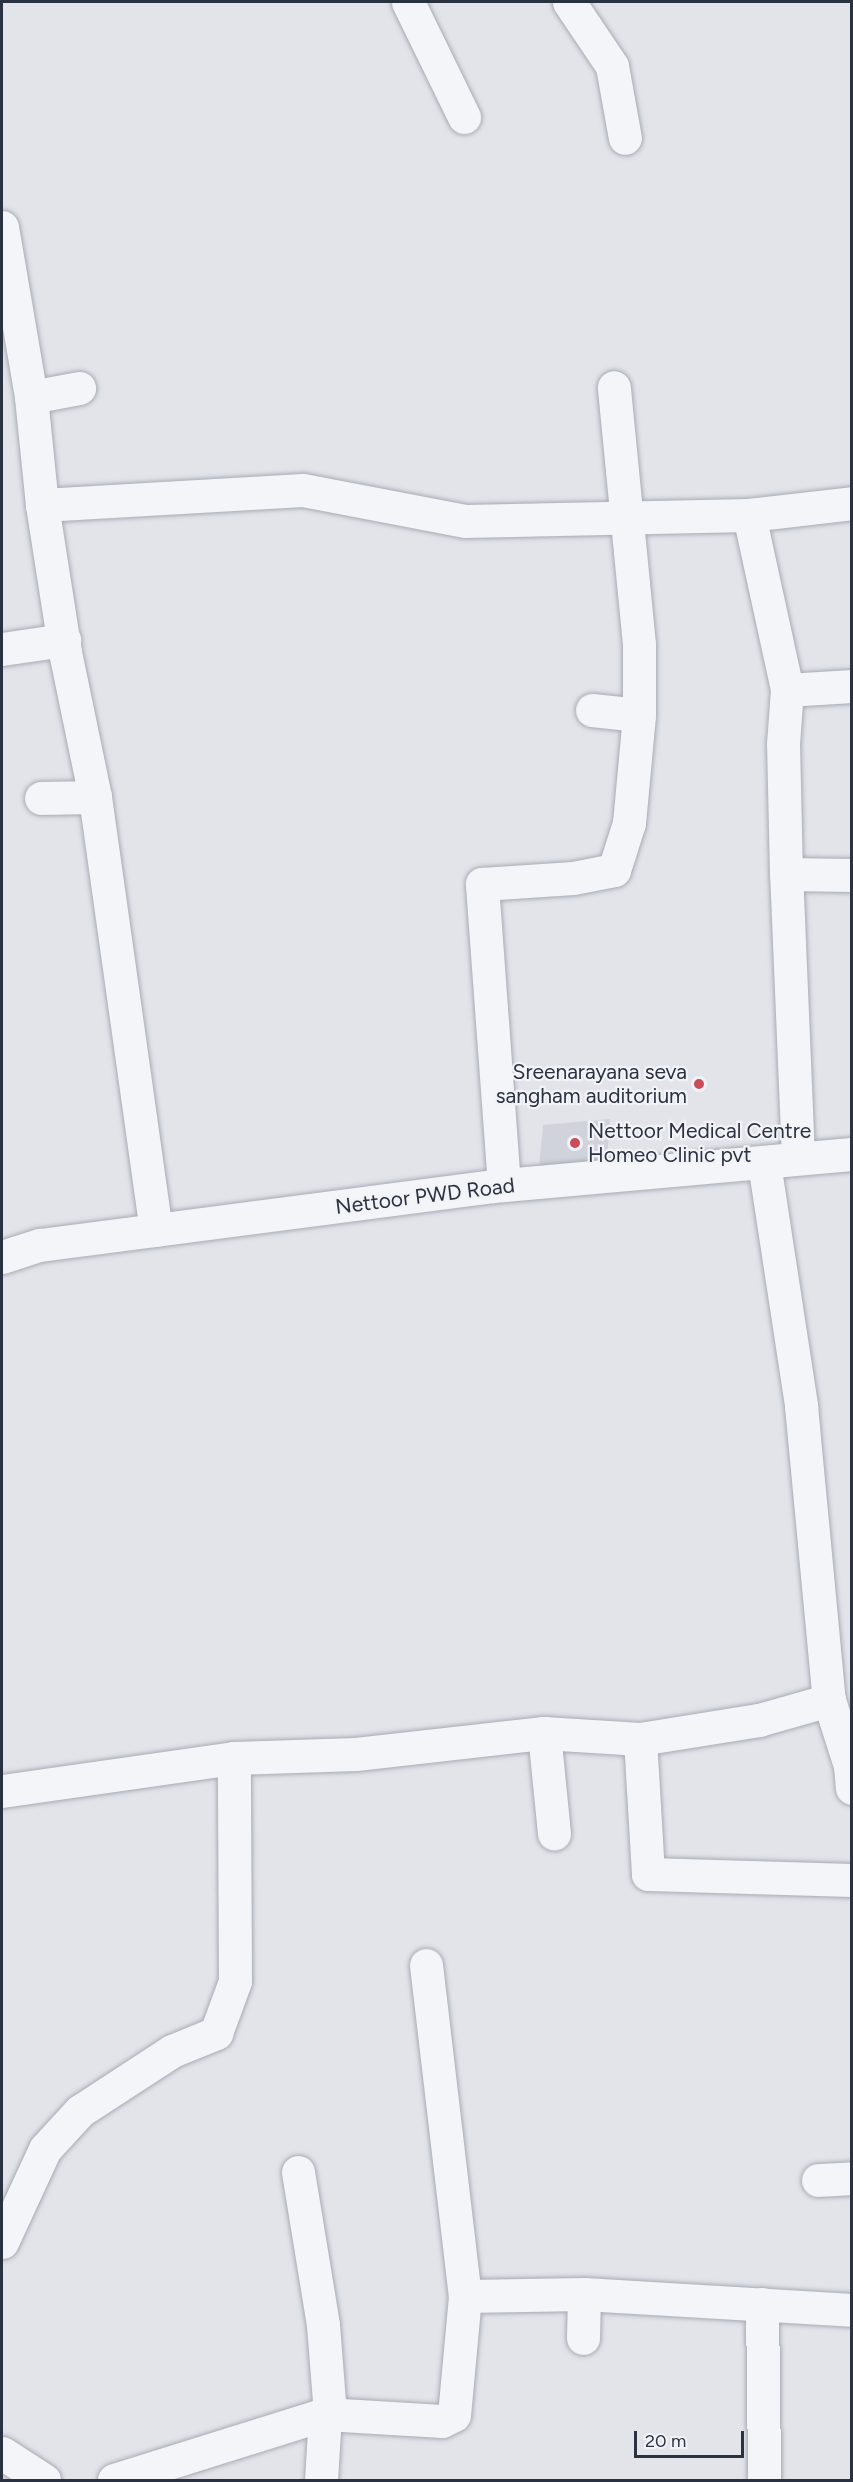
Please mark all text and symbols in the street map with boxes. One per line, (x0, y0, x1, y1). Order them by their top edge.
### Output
place label: Sreenarayana seva sangham auditorium (496, 1059, 687, 1109)
marker: Sreenarayana seva sangham auditorium (692, 1077, 706, 1091)
place label: Nettoor Medical Centre Homeo Clinic pvt (588, 1118, 811, 1168)
marker: Nettoor Medical Centre Homeo Clinic pvt (566, 1134, 584, 1152)
street label: Nettoor PWD Road (334, 1172, 516, 1220)
scale bar (637, 2419, 746, 2457)
text: 20 m (645, 2430, 686, 2452)

